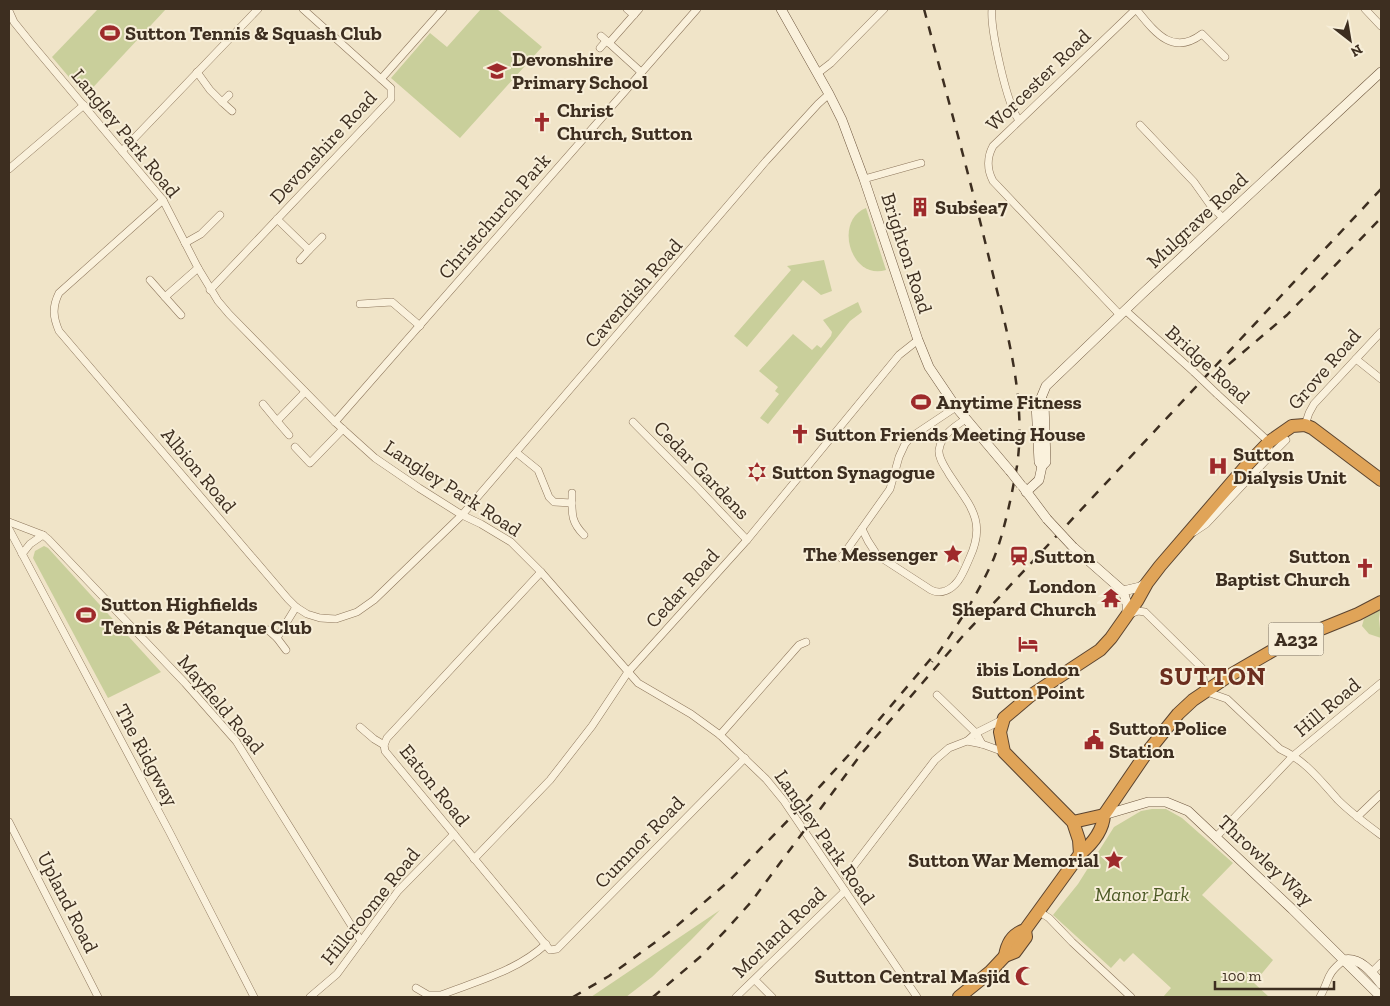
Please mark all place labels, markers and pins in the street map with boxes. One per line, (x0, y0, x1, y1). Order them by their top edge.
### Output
place label: Sutton Tennis & Squash Club (125, 21, 382, 45)
sports icon: Sutton Tennis & Squash Club (99, 22, 121, 44)
place label: Devonshire Primary School (512, 47, 648, 94)
school or university icon: Devonshire Primary School (486, 60, 508, 82)
place label: Christ Church, Sutton (557, 98, 692, 145)
church icon: Christ Church, Sutton (531, 111, 553, 133)
place label: Subsea7 (935, 195, 1008, 219)
building icon: Subsea7 (909, 196, 931, 218)
place label: Anytime Fitness (936, 390, 1082, 414)
sports icon: Anytime Fitness (910, 391, 932, 413)
place label: Sutton Friends Meeting House (815, 422, 1086, 446)
church icon: Sutton Friends Meeting House (789, 423, 811, 445)
place label: Sutton Dialysis Unit (1233, 442, 1348, 489)
hospital icon: Sutton Dialysis Unit (1207, 455, 1229, 477)
place label: Sutton Synagogue (772, 460, 935, 484)
synagogue icon: Sutton Synagogue (746, 461, 768, 483)
place label: The Messenger (803, 542, 938, 566)
place icon: The Messenger (942, 543, 964, 565)
place label: Sutton (1034, 544, 1095, 568)
place label: Sutton Baptist Church (1215, 544, 1350, 591)
station icon: Sutton (1008, 545, 1030, 567)
church icon: Sutton Baptist Church (1354, 557, 1376, 579)
place label: London Shepard Church (952, 574, 1096, 621)
temple icon: London Shepard Church (1100, 587, 1122, 609)
place label: Sutton Highfields Tennis & Pétanque Club (101, 592, 312, 639)
sports icon: Sutton Highfields Tennis & Pétanque Club (75, 604, 97, 626)
hotel icon: ibis London Sutton Point (1017, 633, 1039, 655)
place label: ibis London Sutton Point (972, 657, 1085, 704)
place label: Sutton Police Station (1109, 716, 1227, 763)
public building icon: Sutton Police Station (1083, 729, 1105, 751)
place label: Sutton War Memorial (908, 848, 1099, 872)
place icon: Sutton War Memorial (1103, 849, 1125, 871)
place label: Sutton Central Masjid (815, 964, 1011, 988)
mosque icon: Sutton Central Masjid (1014, 965, 1036, 987)

